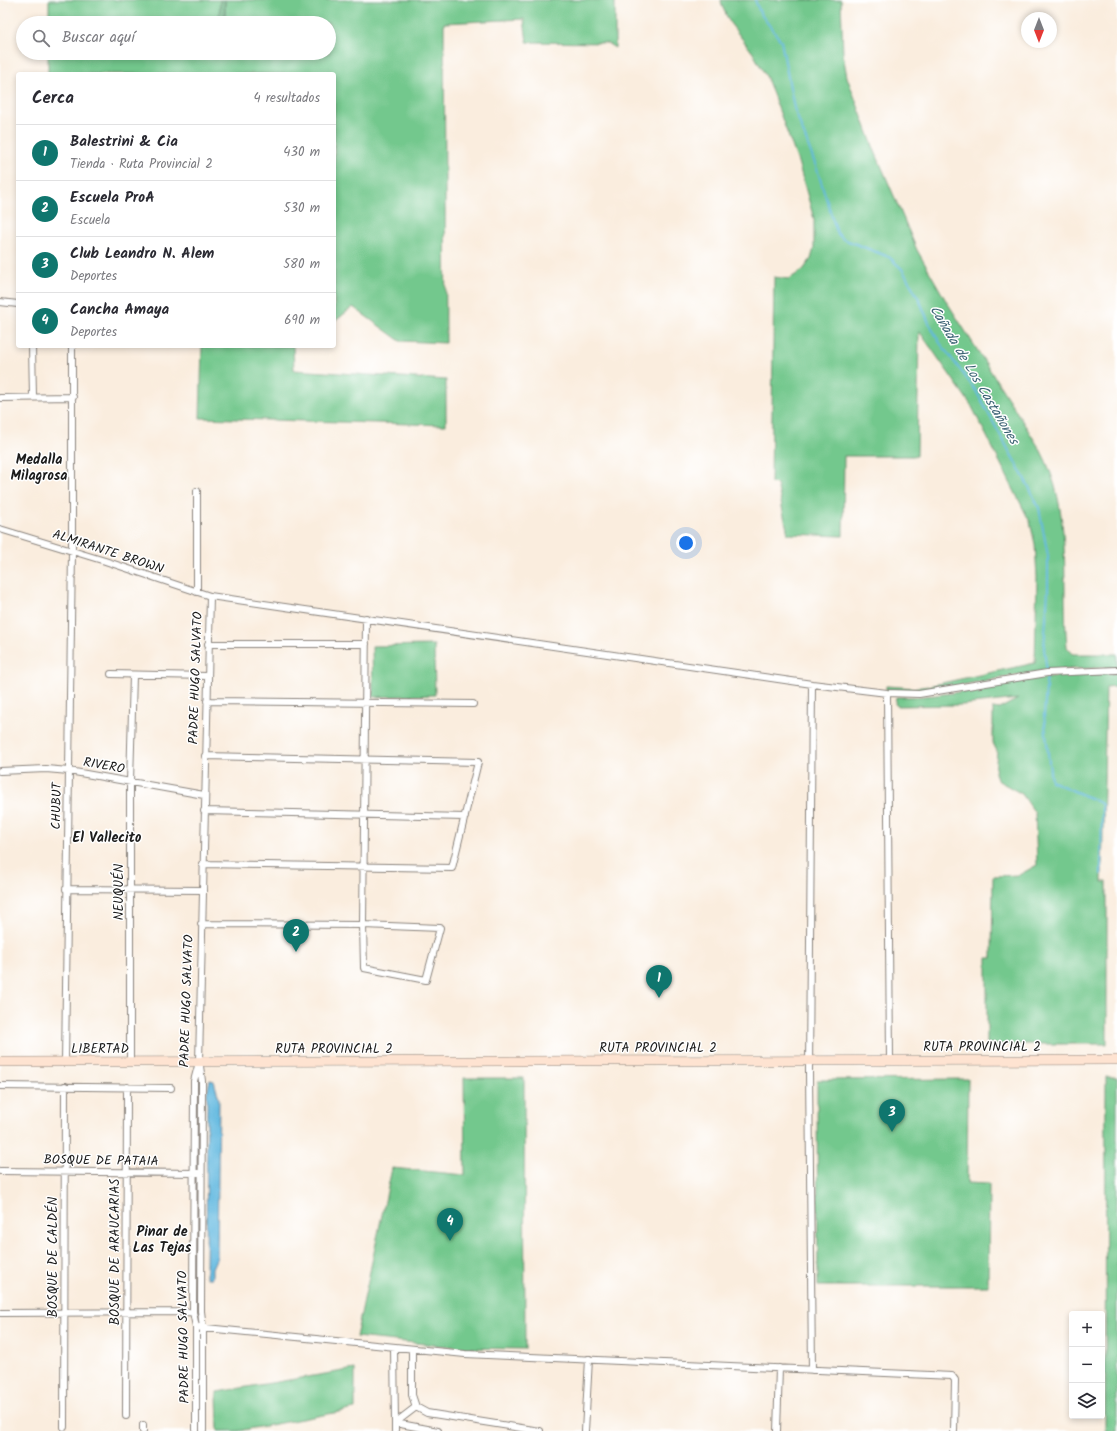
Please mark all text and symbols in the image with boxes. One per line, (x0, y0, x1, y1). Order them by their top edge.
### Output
north arrow (1021, 12, 1057, 48)
search box (16, 16, 336, 60)
text: Buscar aquí (62, 26, 135, 50)
icon: search (30, 27, 52, 49)
text: Cerca (32, 85, 74, 112)
text: 4 resultados (253, 88, 320, 109)
text: Balestrini & Cia (70, 130, 178, 154)
text: 1 (43, 142, 47, 163)
text: 430 m (283, 142, 320, 163)
text: Tienda · Ruta Provincial 2 (70, 154, 213, 175)
text: Escuela ProA (70, 186, 155, 210)
text: 2 (41, 198, 49, 219)
text: 530 m (284, 198, 320, 219)
text: Escuela (70, 210, 110, 231)
text: Club Leandro N. Alem (70, 242, 214, 266)
text: 3 (41, 254, 49, 275)
text: 580 m (283, 254, 320, 275)
text: Deportes (70, 266, 117, 287)
text: Cancha Amaya (70, 298, 169, 322)
water label: Cañada de Los Castañones (924, 301, 1025, 451)
text: 4 (41, 310, 49, 331)
text: 690 m (284, 310, 320, 331)
text: Deportes (70, 322, 117, 343)
district label: Medalla Milagrosa (11, 449, 67, 487)
street label: ALMIRANTE BROWN (50, 524, 167, 580)
your location (676, 533, 696, 553)
street label: PADRE HUGO SALVATO (183, 611, 209, 745)
street label: RIVERO (82, 752, 126, 780)
street label: CHUBUT (46, 781, 68, 830)
district label: El Vallecito (73, 827, 142, 849)
street label: NEUQUÉN (109, 863, 130, 920)
pin: 2 (283, 919, 309, 952)
street label: PADRE HUGO SALVATO (174, 934, 200, 1068)
pin: 1 (646, 965, 672, 998)
street label: RUTA PROVINCIAL 2 (923, 1037, 1041, 1058)
street label: RUTA PROVINCIAL 2 (599, 1038, 717, 1059)
street label: LIBERTAD (71, 1039, 129, 1060)
street label: RUTA PROVINCIAL 2 (275, 1039, 393, 1060)
pin: 3 (879, 1099, 905, 1132)
street label: BOSQUE DE PATAIA (43, 1149, 159, 1173)
street label: BOSQUE DE ARAUCARIAS (105, 1179, 126, 1325)
street label: BOSQUE DE CALDÉN (43, 1196, 64, 1317)
pin: 4 (437, 1208, 463, 1241)
district label: Pinar de Las Tejas (133, 1221, 192, 1259)
street label: PADRE HUGO SALVATO (172, 1270, 196, 1404)
map controls (1069, 1311, 1105, 1419)
button: + (1069, 1311, 1105, 1347)
button: − (1069, 1347, 1105, 1383)
button: layers (1069, 1383, 1105, 1419)

